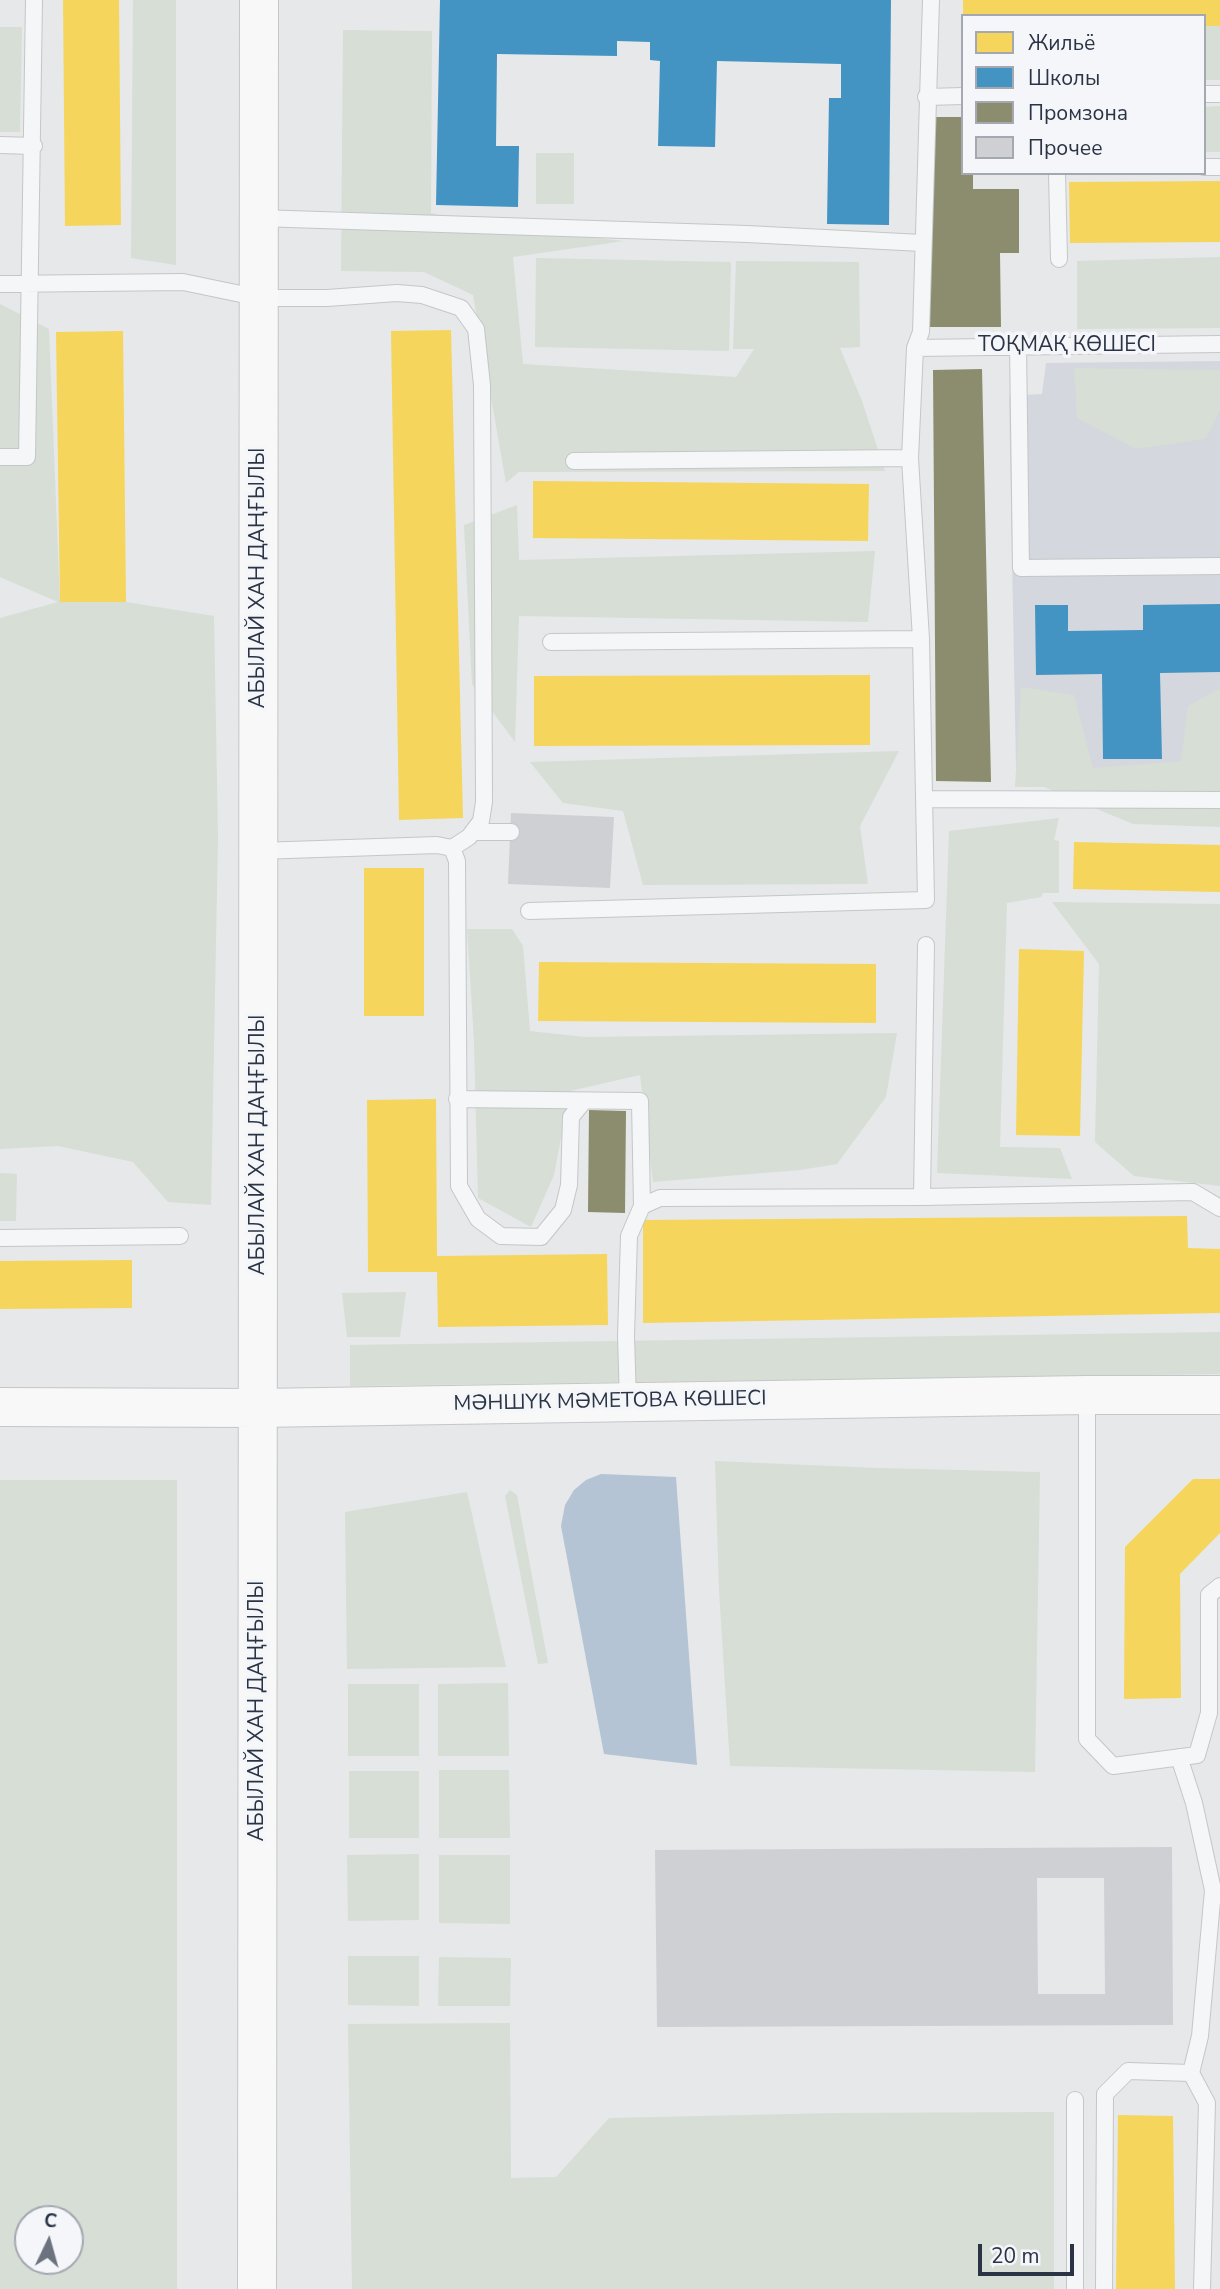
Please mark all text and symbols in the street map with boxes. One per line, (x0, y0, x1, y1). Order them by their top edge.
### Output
legend (961, 14, 1206, 175)
text: Жильё (1028, 29, 1095, 57)
text: Школы (1028, 64, 1100, 92)
text: Промзона (1028, 99, 1128, 127)
text: Прочее (1028, 134, 1103, 162)
street label: ТОҚМАҚ КӨШЕСІ (978, 333, 1156, 359)
street label: АБЫЛАЙ ХАН ДАҢҒЫЛЫ (246, 448, 272, 708)
street label: АБЫЛАЙ ХАН ДАҢҒЫЛЫ (246, 1015, 272, 1275)
street label: МӘНШҮК МӘМЕТОВА КӨШЕСІ (453, 1387, 767, 1417)
street label: АБЫЛАЙ ХАН ДАҢҒЫЛЫ (245, 1581, 271, 1841)
north arrow (14, 2205, 84, 2275)
text: С (43, 2208, 58, 2235)
scale bar (982, 2230, 1078, 2274)
text: 20 m (991, 2242, 1040, 2270)

